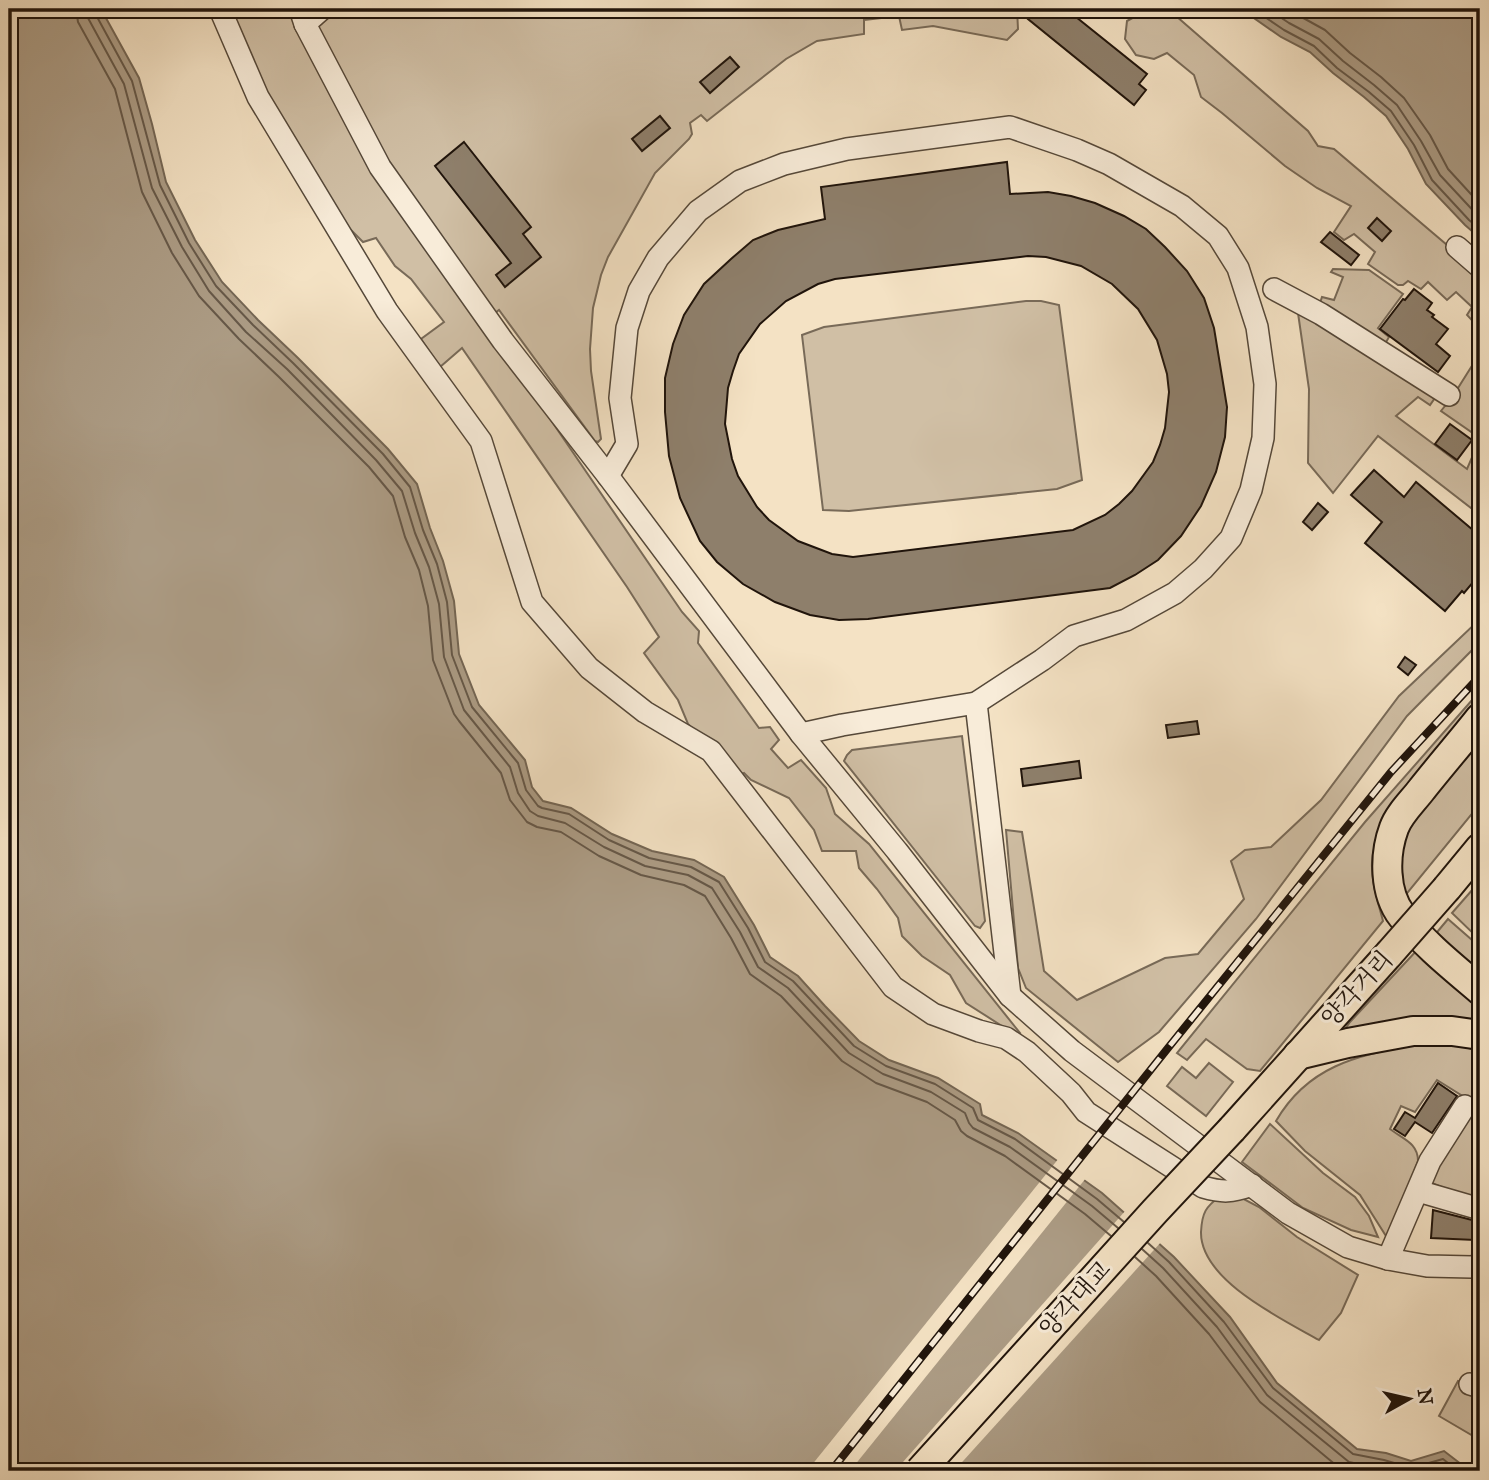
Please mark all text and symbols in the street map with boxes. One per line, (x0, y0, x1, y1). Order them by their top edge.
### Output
street label: 양각거리 (1315, 944, 1399, 1034)
street label: 양각대교 (1033, 1254, 1117, 1344)
north arrow (1374, 1364, 1444, 1434)
text: N (1413, 1387, 1438, 1406)

